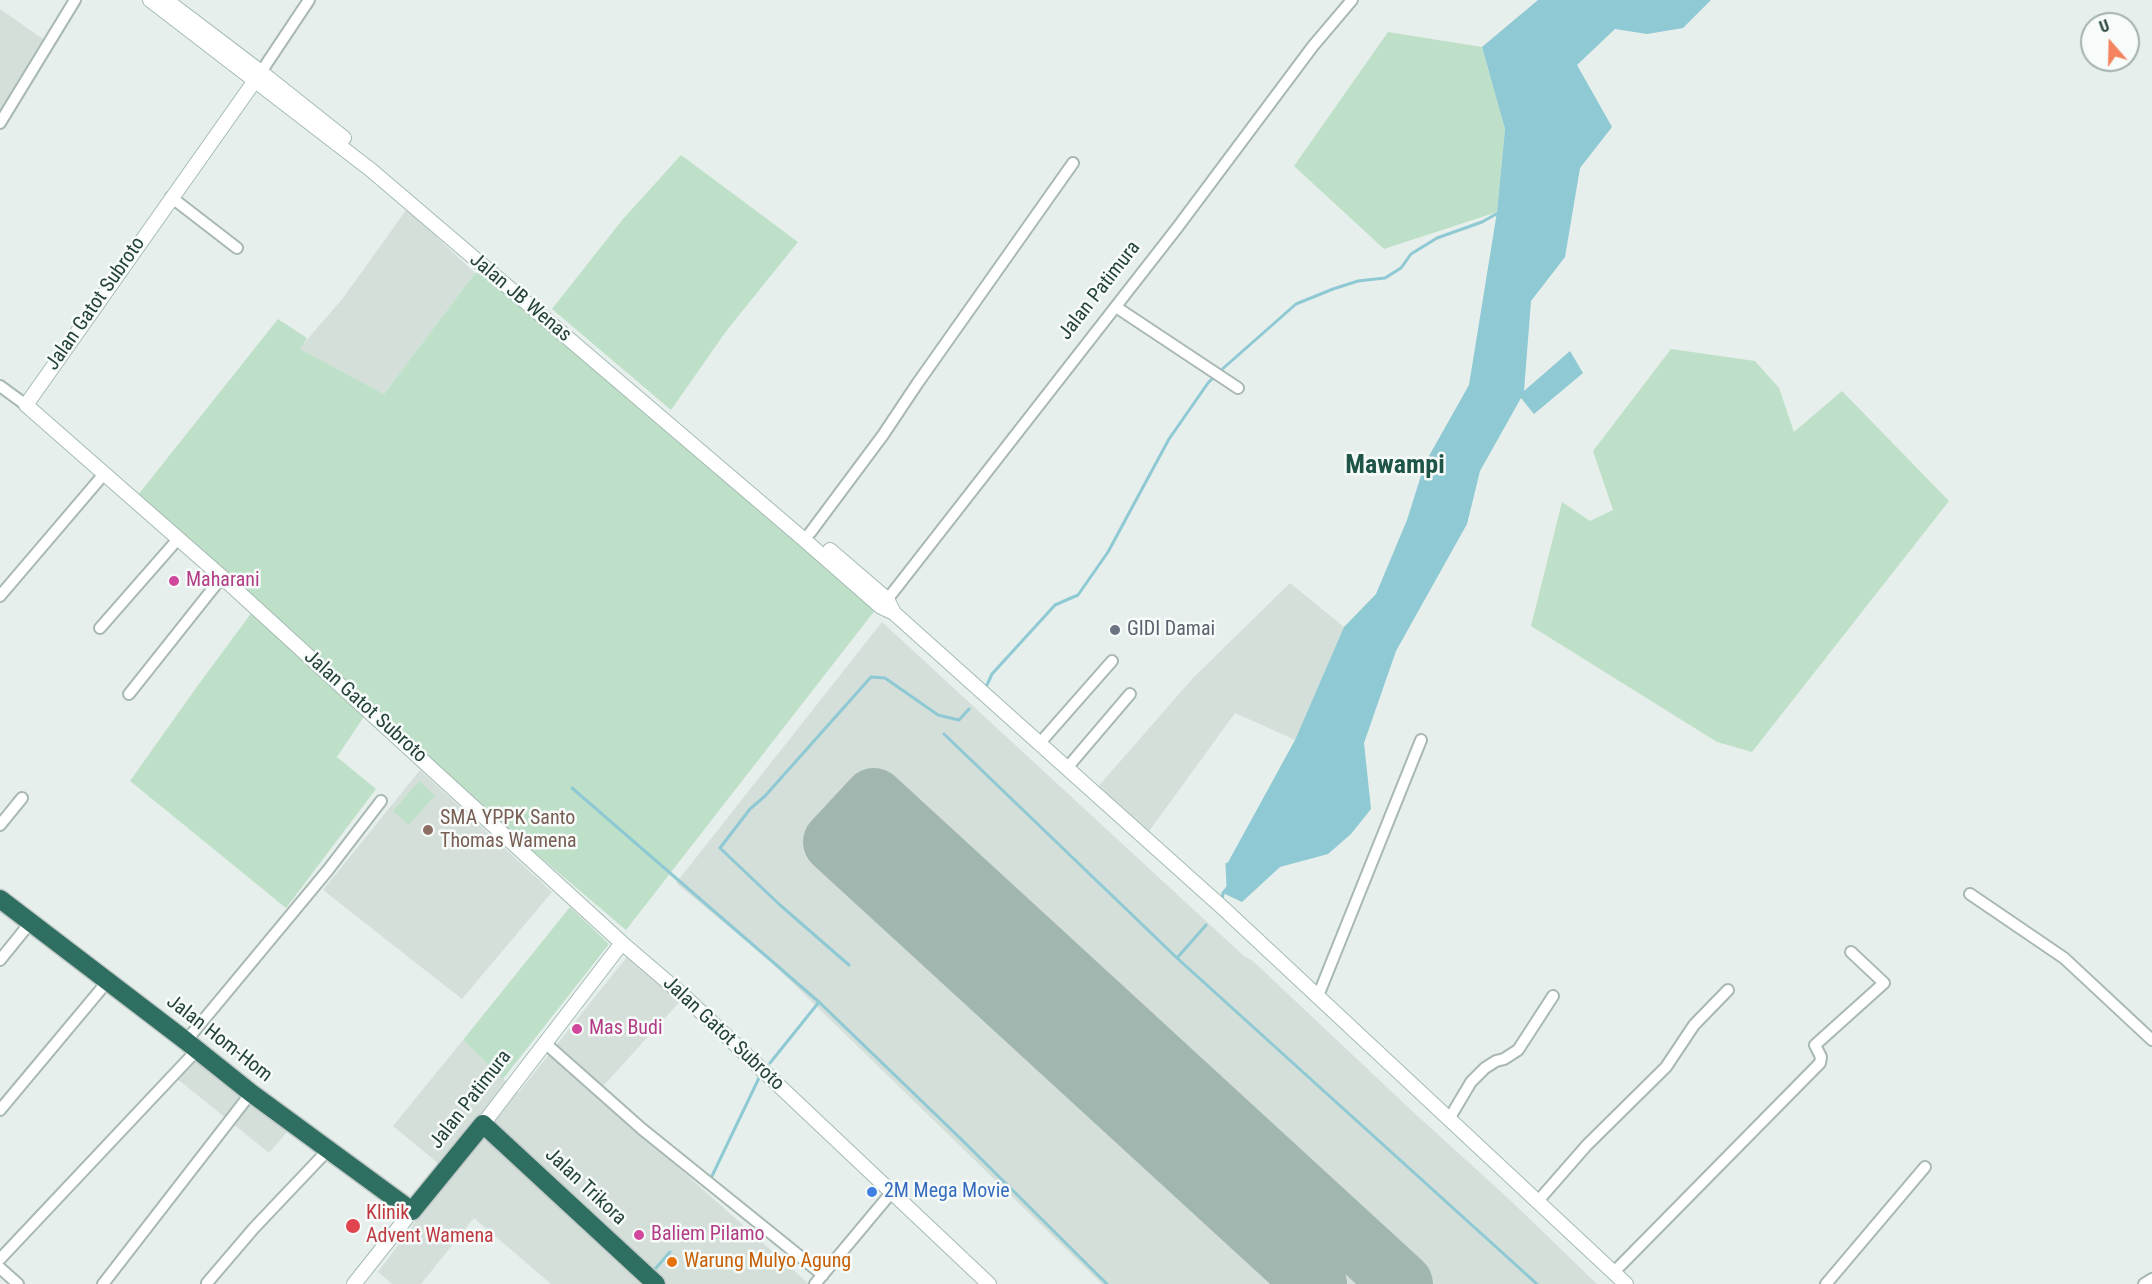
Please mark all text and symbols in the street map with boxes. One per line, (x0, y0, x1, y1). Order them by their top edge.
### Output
north arrow (2080, 12, 2140, 72)
text: U (2097, 16, 2112, 37)
street label: Jalan Gatot Subroto (41, 233, 151, 375)
street label: Jalan Patimura (1054, 237, 1146, 345)
street label: Jalan JB Wenas (464, 248, 576, 348)
district label: Mawampi (1345, 450, 1445, 482)
place label: Maharani (186, 569, 259, 593)
marker: Maharani (167, 574, 181, 588)
place label: GIDI Damai (1127, 618, 1215, 642)
marker: GIDI Damai (1108, 623, 1122, 637)
street label: Jalan Gatot Subroto (299, 646, 431, 768)
place label: SMA YPPK Santo Thomas Wamena (440, 807, 577, 854)
marker: SMA YPPK Santo Thomas Wamena (421, 823, 435, 837)
street label: Jalan Gatot Subroto (657, 972, 789, 1096)
street label: Jalan Hom-Hom (161, 990, 277, 1088)
place label: Mas Budi (589, 1017, 662, 1041)
marker: Mas Budi (570, 1022, 584, 1036)
street label: Jalan Patimura (425, 1046, 517, 1154)
street label: Jalan Trikora (539, 1143, 631, 1231)
place label: 2M Mega Movie (884, 1180, 1010, 1204)
marker: 2M Mega Movie (865, 1185, 879, 1199)
place label: Klinik Advent Wamena (366, 1202, 494, 1249)
marker: Klinik Advent Wamena (344, 1217, 362, 1235)
place label: Baliem Pilamo (651, 1223, 765, 1247)
marker: Baliem Pilamo (632, 1228, 646, 1242)
place label: Warung Mulyo Agung (684, 1250, 851, 1274)
marker: Warung Mulyo Agung (665, 1255, 679, 1269)

